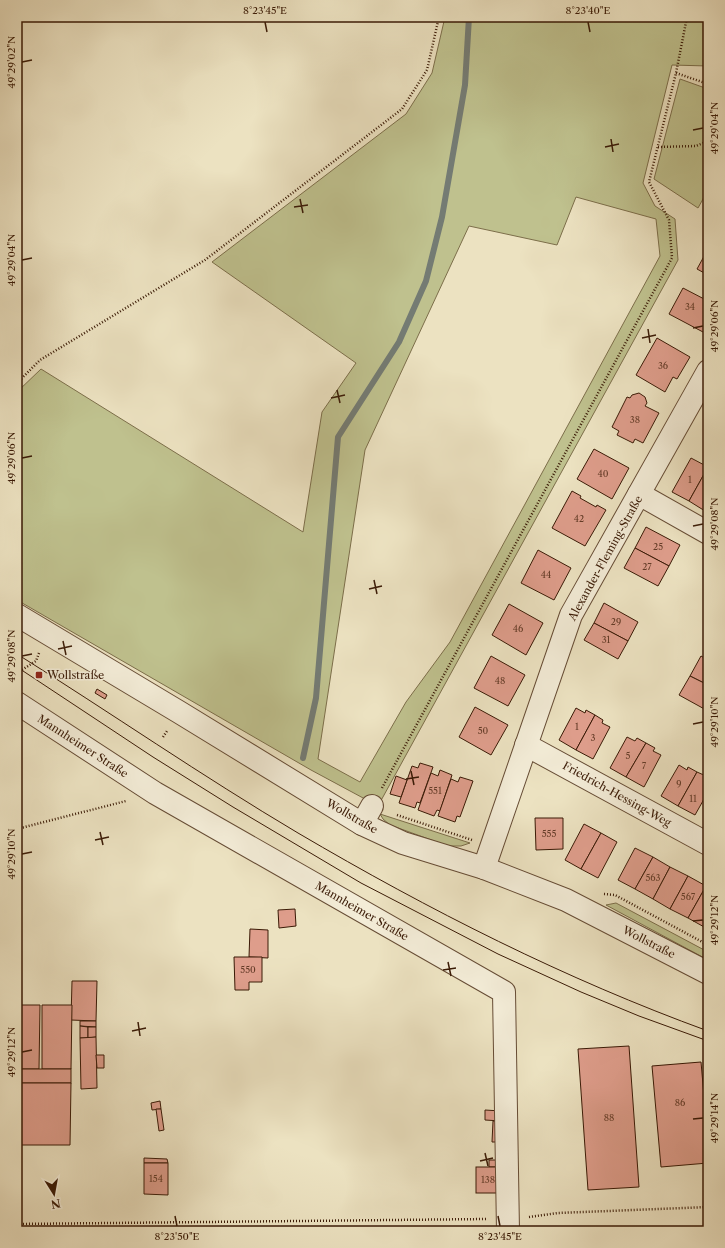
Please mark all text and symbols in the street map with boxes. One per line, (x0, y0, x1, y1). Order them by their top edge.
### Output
text: 8°23'45"E (243, 4, 287, 17)
text: 8°23'40"E (566, 4, 611, 17)
text: 49°29'02"N (5, 36, 18, 88)
text: 49°29'04"N (708, 102, 721, 154)
text: 49°29'04"N (5, 234, 18, 286)
text: 49°29'06"N (708, 300, 721, 352)
house number: 34 (685, 301, 695, 312)
house number: 36 (658, 360, 668, 371)
house number: 38 (630, 414, 640, 425)
text: 49°29'06"N (5, 432, 18, 484)
house number: 40 (598, 468, 609, 479)
house number: 1 (688, 474, 692, 485)
street label: Alexander-Fleming-Straße (564, 493, 645, 624)
text: 49°29'08"N (708, 498, 721, 550)
house number: 42 (574, 513, 584, 524)
house number: 25 (653, 541, 663, 552)
house number: 27 (642, 561, 652, 572)
house number: 44 (541, 569, 551, 580)
house number: 29 (611, 616, 621, 627)
house number: 46 (513, 623, 523, 634)
text: 49°29'08"N (5, 630, 18, 682)
house number: 31 (602, 634, 611, 645)
place label: Wollstraße (46, 668, 104, 682)
marker: Wollstraße (34, 670, 44, 680)
house number: 48 (495, 675, 505, 686)
text: 49°29'10"N (708, 696, 721, 748)
street label: Mannheimer Straße (35, 711, 131, 781)
house number: 1 (575, 721, 579, 732)
house number: 50 (478, 725, 489, 736)
house number: 3 (591, 732, 596, 743)
house number: 5 (626, 750, 631, 761)
street label: Friedrich-Hessing-Weg (560, 758, 674, 830)
house number: 7 (642, 760, 647, 771)
house number: 9 (676, 778, 682, 789)
house number: 551 (428, 785, 442, 796)
house number: 11 (689, 793, 697, 804)
street label: Wollstraße (323, 795, 380, 836)
text: 49°29'10"N (5, 828, 18, 880)
house number: 555 (542, 828, 556, 839)
house number: 563 (645, 872, 661, 883)
street label: Mannheimer Straße (313, 879, 411, 943)
house number: 567 (681, 891, 696, 902)
text: 49°29'12"N (708, 895, 721, 945)
street label: Wollstraße (619, 922, 678, 961)
house number: 550 (240, 964, 256, 975)
text: 49°29'12"N (5, 1027, 18, 1077)
text: 49°29'14"N (708, 1093, 721, 1143)
house number: 86 (675, 1097, 685, 1108)
house number: 88 (604, 1112, 614, 1123)
house number: 154 (149, 1173, 163, 1184)
north arrow (34, 1174, 74, 1214)
house number: 138 (481, 1174, 495, 1185)
text: N (49, 1196, 62, 1212)
text: 8°23'50"E (154, 1230, 200, 1243)
text: 8°23'45"E (478, 1230, 522, 1243)

